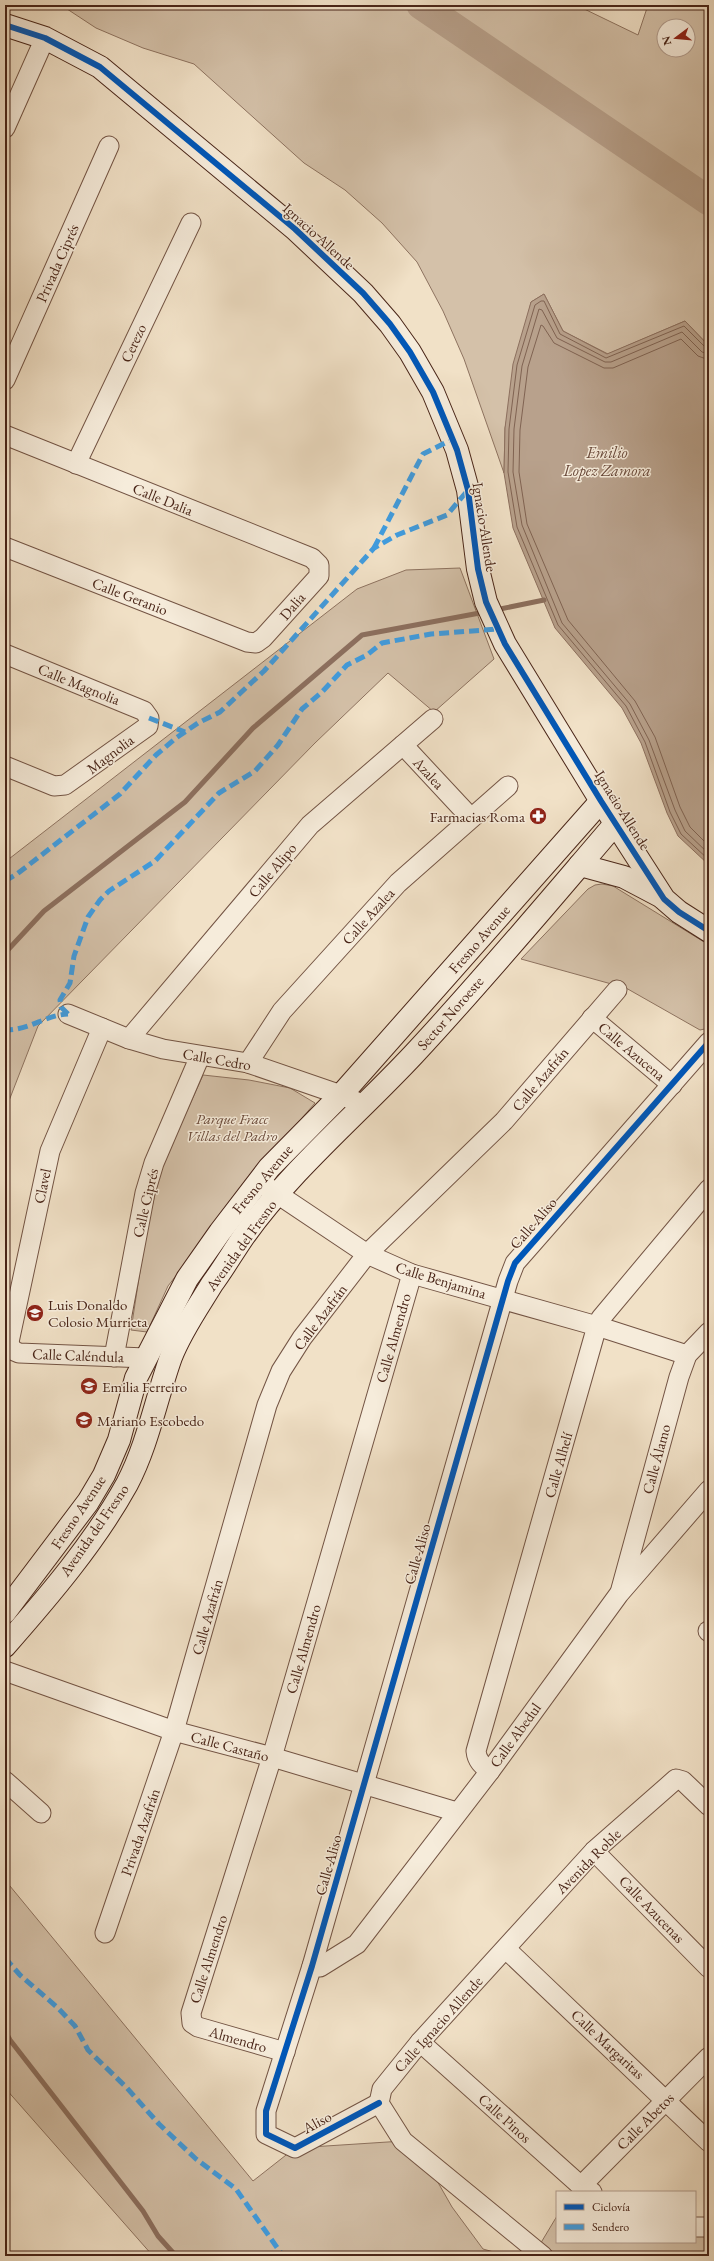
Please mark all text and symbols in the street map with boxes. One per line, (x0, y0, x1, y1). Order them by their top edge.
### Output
north arrow (656, 18, 696, 58)
text: N (658, 34, 674, 47)
street label: Ignacio Allende (279, 199, 359, 273)
street label: Privada Ciprés (31, 221, 83, 305)
street label: Cerezo (116, 321, 150, 365)
water label: Emilio Lopez Zamora (562, 442, 651, 481)
street label: Calle Dalia (130, 478, 196, 520)
street label: Ignacio Allende (469, 481, 501, 573)
street label: Calle Geranio (89, 573, 171, 619)
street label: Dalia (275, 588, 309, 624)
street label: Calle Magnolia (35, 659, 123, 709)
street label: Magnolia (83, 730, 137, 778)
street label: Azalea (409, 752, 449, 793)
street label: Ignacio Allende (591, 767, 655, 854)
pharmacy icon: Farmacias Roma (528, 806, 548, 826)
place label: Farmacias Roma (430, 807, 525, 826)
street label: Calle Alipo (244, 839, 300, 901)
street label: Calle Azalea (338, 884, 398, 948)
street label: Fresno Avenue (444, 901, 514, 977)
street label: Sector Noroeste (413, 972, 487, 1054)
street label: Calle Azucena (595, 1017, 669, 1085)
street label: Calle Azafrán (508, 1043, 572, 1115)
street label: Calle Cedro (181, 1044, 253, 1074)
park label: Parque Fracc Villas del Padro (187, 1109, 278, 1145)
street label: Fresno Avenue (227, 1140, 297, 1218)
street label: Clavel (29, 1166, 55, 1205)
street label: Calle Ciprés (128, 1166, 162, 1239)
street label: Calle Aliso (505, 1193, 561, 1253)
street label: Avenida del Fresno (201, 1196, 281, 1295)
street label: Calle Benjamina (393, 1257, 489, 1303)
street label: Calle Azafrán (289, 1280, 351, 1354)
street label: Calle Almendro (371, 1291, 415, 1385)
place label: Luis Donaldo Colosio Murrieta (48, 1295, 147, 1331)
school or university icon: Luis Donaldo Colosio Murrieta (25, 1303, 45, 1323)
street label: Calle Caléndula (32, 1344, 124, 1366)
school or university icon: Emilia Ferreiro (79, 1376, 99, 1396)
place label: Emilia Ferreiro (102, 1377, 187, 1396)
school or university icon: Mariano Escobedo (74, 1410, 94, 1430)
place label: Mariano Escobedo (97, 1411, 204, 1430)
street label: Calle Álamo (638, 1422, 674, 1496)
street label: Calle Alhelí (540, 1430, 577, 1500)
street label: Fresno Avenue (46, 1471, 110, 1552)
street label: Avenida del Fresno (55, 1480, 133, 1581)
street label: Calle Aliso (399, 1521, 435, 1587)
street label: Calle Azafrán (187, 1577, 227, 1657)
street label: Calle Almendro (281, 1602, 325, 1696)
street label: Calle Abedul (485, 1699, 545, 1771)
street label: Calle Castaño (189, 1726, 271, 1766)
street label: Privada Azafrán (116, 1786, 164, 1878)
street label: Avenida Roble (551, 1824, 625, 1898)
street label: Calle Aliso (310, 1832, 346, 1898)
street label: Calle Azucenas (615, 1871, 689, 1947)
street label: Calle Almendro (185, 1912, 231, 2006)
street label: Calle Ignacio Allende (390, 1972, 486, 2076)
street label: Calle Margaritas (567, 2005, 649, 2083)
street label: Almendro (206, 2021, 269, 2056)
street label: Calle Abetos (612, 2088, 678, 2154)
street label: Calle Pinos (475, 2089, 536, 2147)
street label: Aliso (298, 2107, 335, 2138)
legend (556, 2191, 696, 2243)
text: Ciclovía (592, 2199, 630, 2215)
text: Sendero (592, 2219, 629, 2235)

